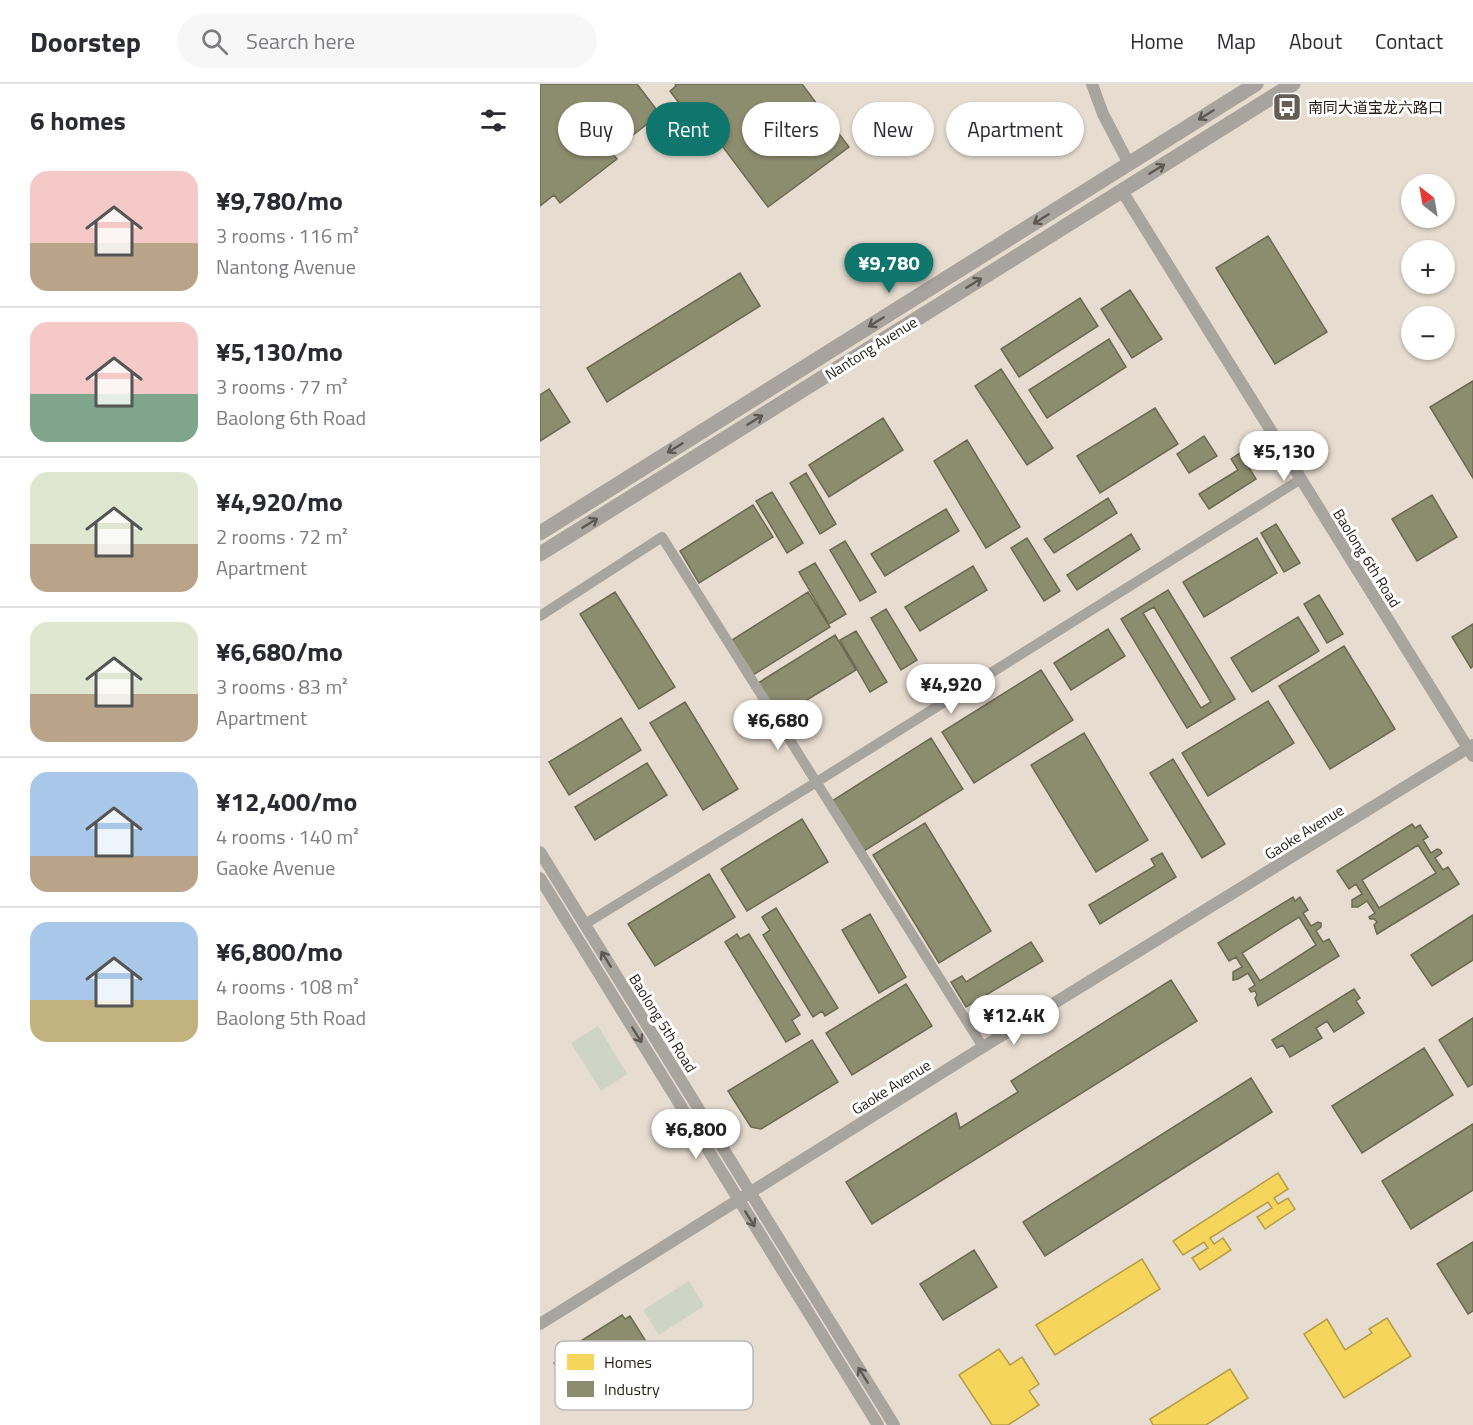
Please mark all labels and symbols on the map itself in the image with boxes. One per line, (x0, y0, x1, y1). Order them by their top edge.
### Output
bus stop icon: 南同大道宝龙六路口 (1271, 91, 1303, 123)
place label: 南同大道宝龙六路口 (1308, 96, 1443, 119)
one-way arrow (1198, 109, 1215, 121)
one-way arrow (1148, 163, 1165, 175)
north arrow (1401, 174, 1455, 228)
one-way arrow (1033, 213, 1050, 225)
pin: ¥9,780 (840, 243, 938, 294)
one-way arrow (965, 277, 982, 289)
street label: Nantong Avenue (820, 310, 922, 386)
one-way arrow (868, 317, 885, 329)
one-way arrow (746, 413, 763, 425)
pin: ¥5,130 (1235, 431, 1333, 482)
one-way arrow (667, 443, 684, 455)
street label: Baolong 6th Road (1327, 504, 1407, 612)
one-way arrow (581, 517, 598, 529)
pin: ¥4,920 (902, 664, 1000, 715)
pin: ¥6,680 (729, 700, 827, 751)
street label: Gaoke Avenue (1260, 799, 1348, 865)
one-way arrow (600, 951, 612, 968)
street label: Baolong 5th Road (623, 969, 703, 1077)
pin: ¥12.4K (965, 995, 1063, 1046)
one-way arrow (631, 1026, 643, 1043)
street label: Gaoke Avenue (847, 1054, 935, 1120)
pin: ¥6,800 (647, 1109, 745, 1160)
one-way arrow (745, 1210, 757, 1227)
legend (555, 1341, 753, 1410)
text: Homes (604, 1350, 652, 1374)
one-way arrow (856, 1367, 868, 1384)
text: Industry (604, 1377, 660, 1401)

